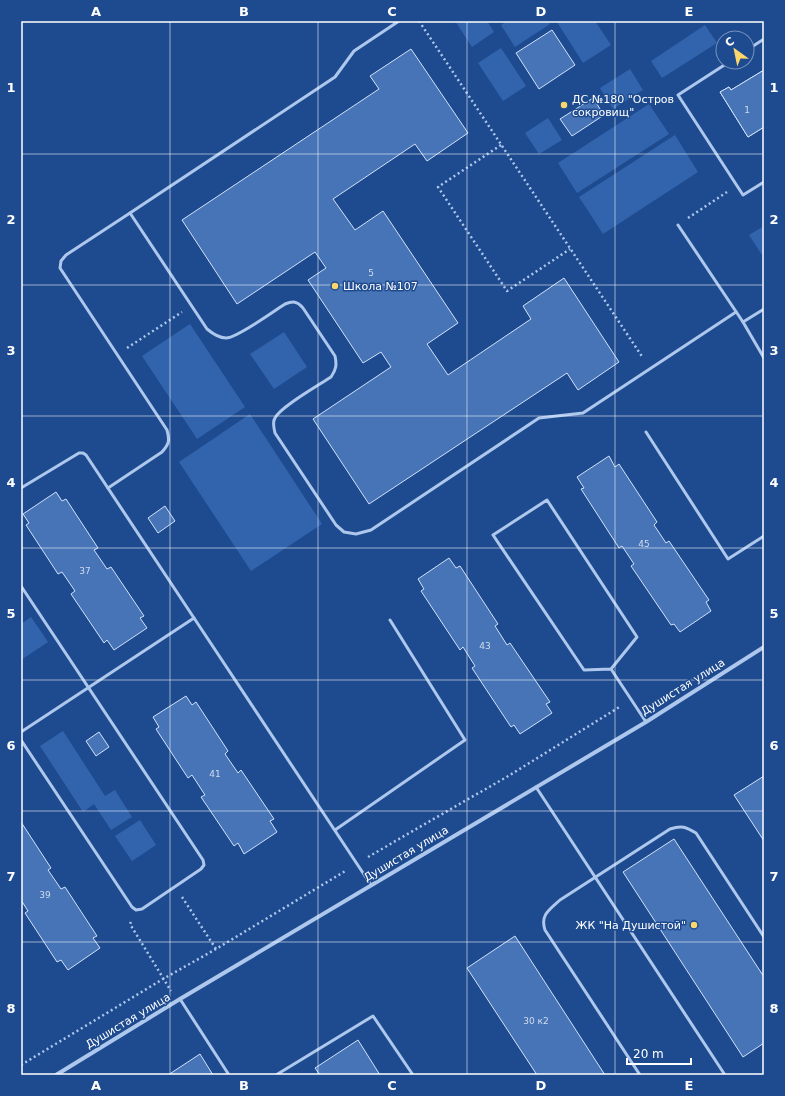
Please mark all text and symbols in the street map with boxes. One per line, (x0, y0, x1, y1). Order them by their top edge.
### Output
text: A (91, 4, 101, 19)
text: B (239, 4, 249, 19)
text: C (387, 4, 397, 19)
text: D (536, 4, 547, 19)
text: E (685, 4, 693, 19)
north arrow (715, 30, 755, 70)
text: С (723, 34, 737, 50)
text: 1 (6, 80, 16, 95)
text: 1 (769, 80, 779, 95)
place label: ДС №180 "Остров сокровищ" (572, 93, 674, 119)
marker: ДС №180 "Остров сокровищ" (559, 100, 569, 110)
house number: 1 (744, 105, 750, 115)
text: 2 (6, 212, 16, 227)
text: 2 (769, 212, 779, 227)
house number: 5 (368, 268, 374, 278)
place label: Школа №107 (343, 280, 418, 293)
marker: Школа №107 (330, 281, 340, 291)
text: 3 (6, 343, 16, 358)
text: 3 (769, 343, 779, 358)
text: 4 (6, 475, 16, 490)
text: 4 (769, 475, 779, 490)
house number: 45 (638, 539, 650, 549)
house number: 37 (79, 566, 91, 576)
text: 5 (6, 606, 16, 621)
text: 5 (769, 606, 779, 621)
house number: 43 (479, 641, 491, 651)
street label: Душистая улица (639, 656, 727, 718)
text: 6 (6, 738, 16, 753)
text: 6 (769, 738, 779, 753)
house number: 41 (209, 769, 221, 779)
street label: Душистая улица (361, 824, 451, 884)
text: 7 (6, 869, 16, 884)
text: 7 (769, 869, 779, 884)
house number: 39 (39, 890, 51, 900)
place label: ЖК "На Душистой" (576, 919, 686, 932)
marker: ЖК "На Душистой" (689, 920, 699, 930)
street label: Душистая улица (83, 991, 173, 1051)
text: 8 (6, 1001, 16, 1016)
text: 8 (769, 1001, 779, 1016)
house number: 30 к2 (523, 1016, 549, 1026)
scale bar (627, 1040, 691, 1066)
text: 20 m (633, 1047, 664, 1061)
text: A (91, 1078, 101, 1093)
text: B (239, 1078, 249, 1093)
text: C (387, 1078, 397, 1093)
text: D (536, 1078, 547, 1093)
text: E (685, 1078, 693, 1093)

